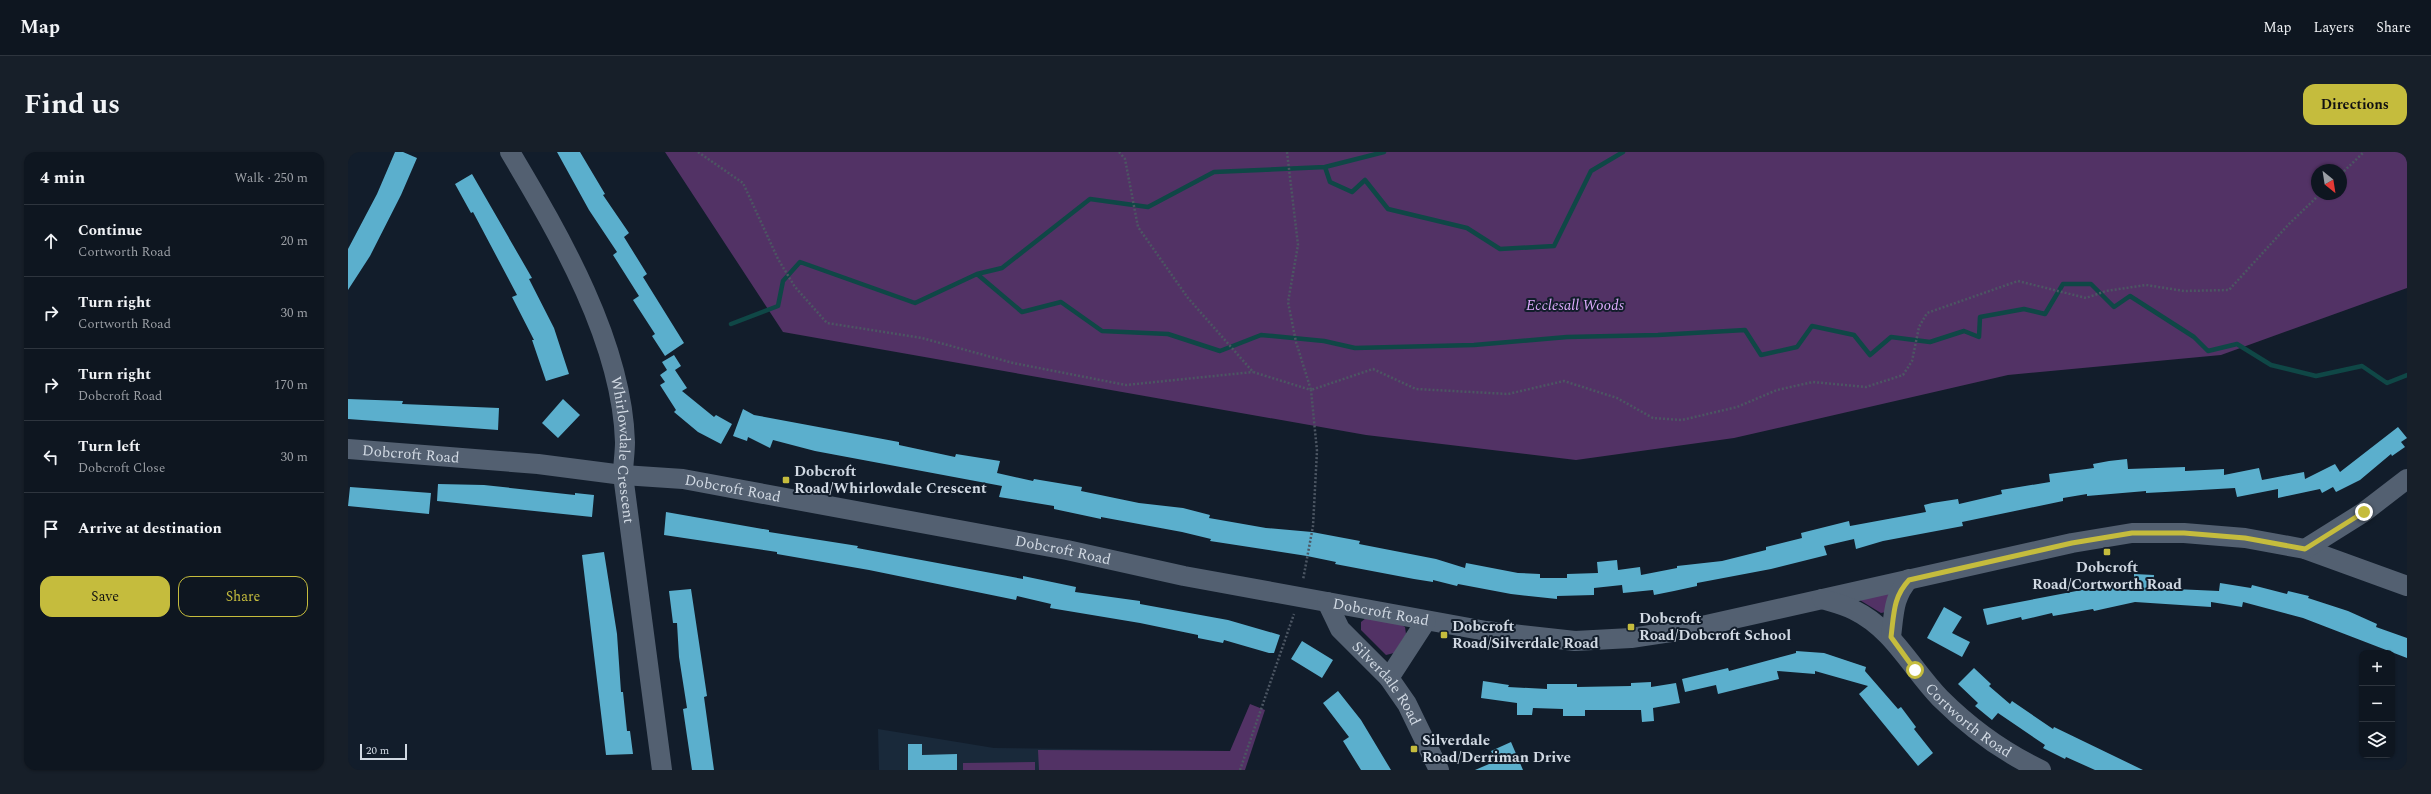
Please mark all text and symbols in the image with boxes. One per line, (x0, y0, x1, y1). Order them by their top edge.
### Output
text: Map (20, 13, 60, 42)
text: Map (2263, 17, 2292, 38)
text: Layers (2314, 17, 2354, 38)
text: Share (2376, 17, 2411, 38)
text: Find us (24, 83, 120, 126)
button: Directions (2303, 84, 2407, 125)
north arrow (2311, 164, 2347, 200)
text: 4 min (40, 165, 85, 191)
text: Walk · 250 m (234, 168, 308, 188)
text: Continue (78, 219, 143, 242)
icon: ahead (40, 230, 62, 252)
text: 20 m (281, 231, 308, 251)
text: Cortworth Road (78, 242, 171, 262)
text: Turn right (78, 291, 151, 314)
park label: Ecclesall Woods (1526, 294, 1625, 317)
icon: right (40, 302, 62, 324)
text: 30 m (281, 303, 308, 323)
text: Cortworth Road (78, 314, 171, 334)
text: Turn right (78, 363, 151, 386)
icon: right (40, 374, 62, 396)
street label: Whirlowdale Crescent (604, 374, 641, 525)
text: 170 m (274, 375, 308, 395)
text: Dobcroft Road (78, 386, 162, 406)
text: Turn left (78, 435, 140, 458)
street label: Dobcroft Road (361, 439, 460, 469)
icon: left (40, 446, 62, 468)
text: 30 m (281, 447, 308, 467)
text: Dobcroft Close (78, 458, 165, 478)
place label: Dobcroft Road/Whirlowdale Crescent (794, 460, 987, 500)
street label: Dobcroft Road (683, 468, 783, 508)
marker: Dobcroft Road/Whirlowdale Crescent (781, 475, 791, 485)
route end (2355, 503, 2373, 521)
text: Arrive at destination (78, 517, 222, 540)
icon: arrive (40, 518, 62, 540)
street label: Dobcroft Road (1013, 529, 1113, 571)
marker: Dobcroft Road/Cortworth Road (2102, 547, 2112, 557)
place label: Dobcroft Road/Cortworth Road (2032, 556, 2182, 596)
button: Save (40, 576, 170, 617)
button: Share (178, 576, 308, 617)
street label: Dobcroft Road (1331, 592, 1431, 632)
place label: Dobcroft Road/Dobcroft School (1639, 607, 1791, 647)
place label: Dobcroft Road/Silverdale Road (1452, 615, 1599, 655)
marker: Dobcroft Road/Dobcroft School (1626, 622, 1636, 632)
marker: Dobcroft Road/Silverdale Road (1439, 630, 1449, 640)
street label: Silverdale Road (1347, 636, 1427, 729)
map controls (2359, 650, 2395, 758)
button: + (2359, 650, 2395, 686)
route start (1906, 661, 1924, 679)
street label: Cortworth Road (1920, 677, 2016, 763)
button: − (2359, 686, 2395, 722)
button: layers (2359, 722, 2395, 758)
place label: Silverdale Road/Derriman Drive (1422, 729, 1571, 769)
scale bar (360, 742, 407, 761)
text: 20 m (366, 742, 389, 759)
marker: Silverdale Road/Derriman Drive (1409, 744, 1419, 754)

